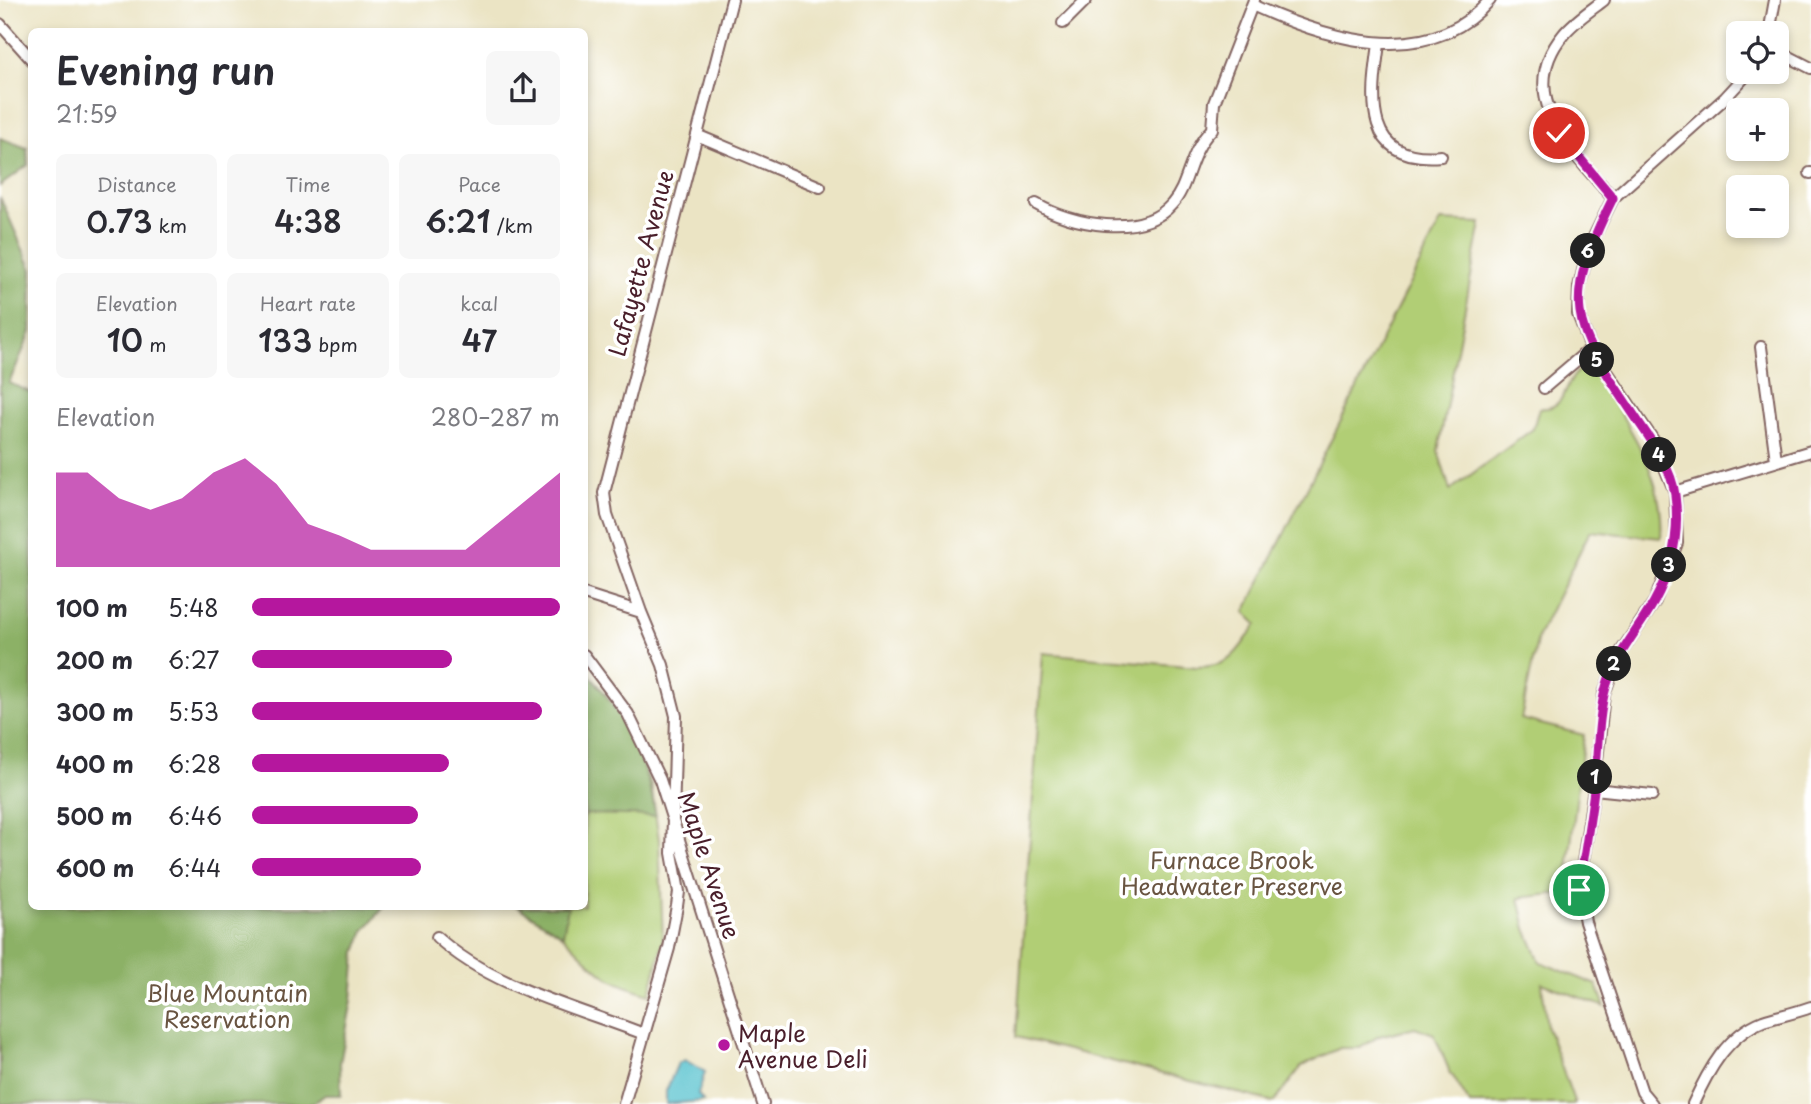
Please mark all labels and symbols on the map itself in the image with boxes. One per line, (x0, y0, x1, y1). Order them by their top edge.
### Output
pin (1529, 103, 1589, 163)
street label: Lafayette Avenue (598, 166, 682, 360)
pin: 6 (1570, 233, 1606, 268)
pin: 5 (1580, 342, 1614, 378)
pin: 4 (1642, 438, 1676, 472)
pin: 3 (1652, 548, 1686, 582)
pin: 2 (1596, 646, 1632, 682)
pin: 1 (1578, 760, 1612, 794)
street label: Maple Avenue (670, 787, 750, 943)
park label: Furnace Brook Headwater Preserve (1121, 842, 1343, 903)
pin (1549, 860, 1609, 920)
park label: Blue Mountain Reservation (146, 975, 308, 1036)
place label: Maple Avenue Deli (738, 1015, 868, 1076)
marker: Maple Avenue Deli (716, 1037, 732, 1053)

